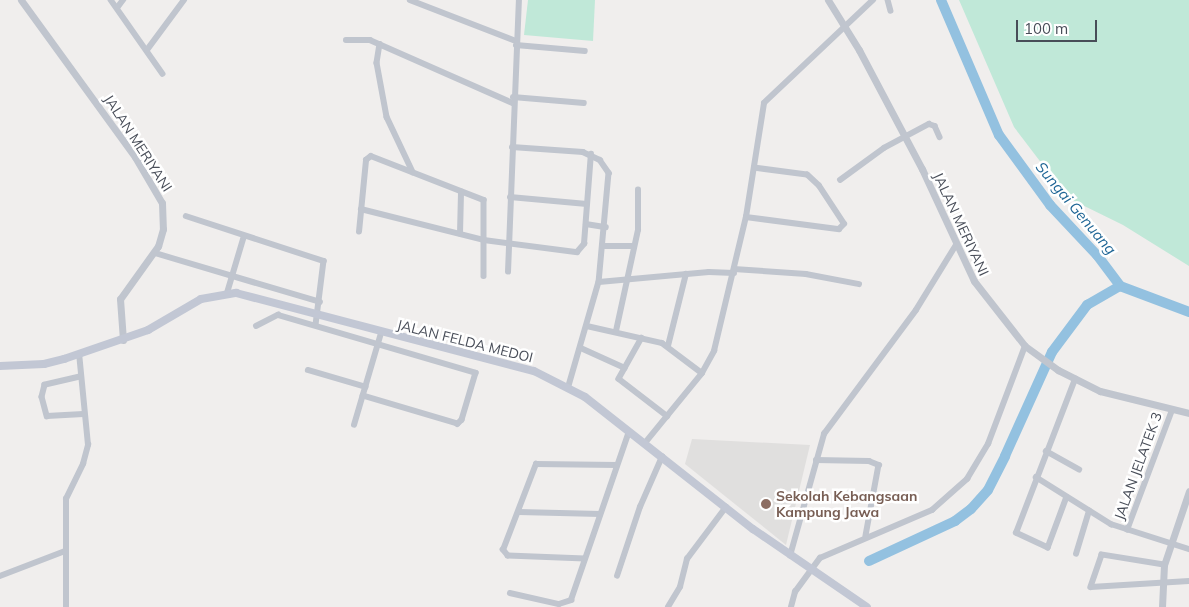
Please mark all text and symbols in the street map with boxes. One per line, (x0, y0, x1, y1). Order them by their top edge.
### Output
scale bar (1019, 10, 1100, 42)
text: 100 m (1024, 19, 1068, 38)
street label: JALAN MERIYANI (100, 91, 176, 195)
water label: Sungai Genuang (1032, 158, 1120, 258)
street label: JALAN MERIYANI (930, 170, 992, 278)
street label: JALAN FELDA MEDOI (395, 316, 535, 366)
street label: JALAN JELATEK 3 (1111, 410, 1165, 522)
place label: Sekolah Kebangsaan Kampung Jawa (776, 488, 917, 520)
marker: Sekolah Kebangsaan Kampung Jawa (760, 498, 772, 510)

